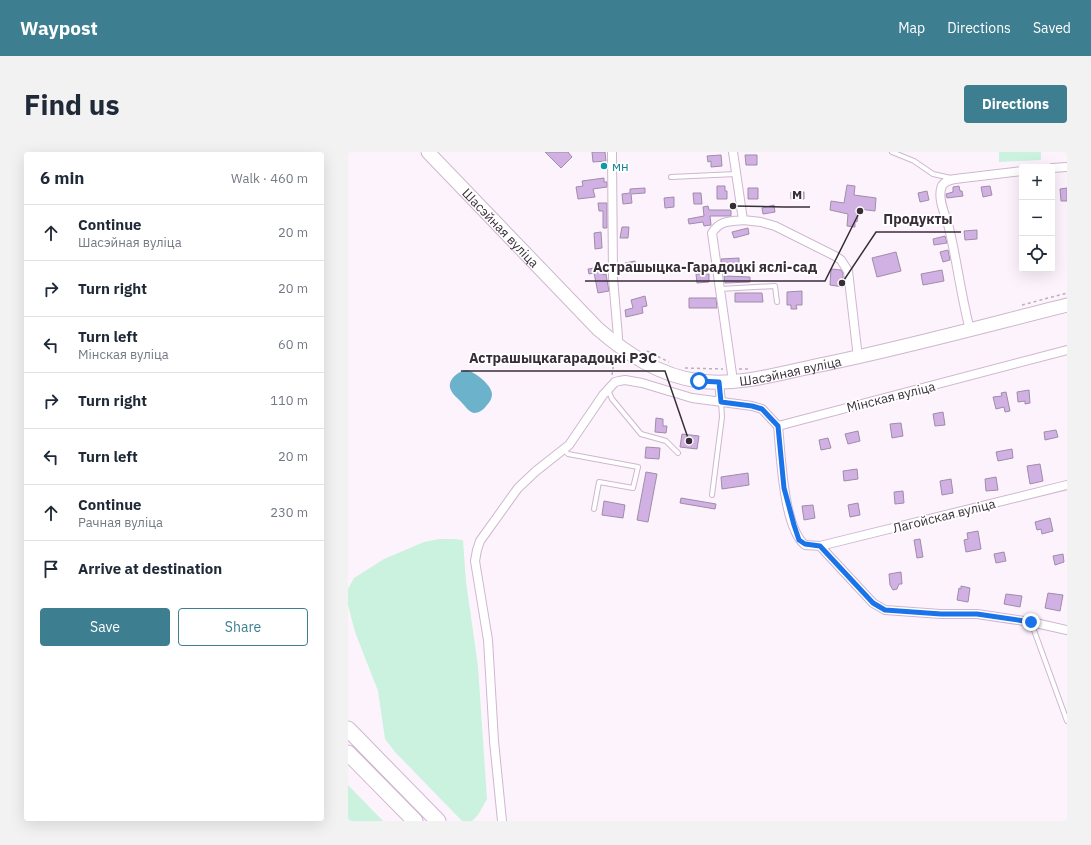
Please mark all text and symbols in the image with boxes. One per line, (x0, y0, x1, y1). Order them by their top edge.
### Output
text: Waypost (20, 16, 98, 40)
text: Map (898, 19, 925, 37)
text: Directions (947, 19, 1011, 37)
text: Saved (1033, 19, 1071, 37)
button: Directions (964, 85, 1067, 123)
text: Find us (24, 86, 120, 123)
place label: мн (612, 158, 629, 175)
marker: мн (599, 161, 609, 171)
map controls (1019, 164, 1055, 272)
button: + (1019, 164, 1055, 200)
text: 6 min (40, 167, 84, 189)
text: Walk · 460 m (231, 170, 308, 187)
callout: м (784, 181, 810, 207)
street label: Шасэйная вуліца (459, 184, 543, 271)
text: м (792, 185, 802, 203)
button: − (1019, 200, 1055, 236)
callout: Продукты (876, 206, 961, 232)
text: Продукты (883, 210, 953, 228)
text: Continue (78, 215, 142, 234)
icon: ahead (40, 222, 62, 244)
text: 20 m (278, 224, 308, 241)
text: Шасэйная вуліца (78, 234, 182, 251)
button: locate (1019, 236, 1055, 272)
callout: Астрашыцка-Гарадоцкі яслі-сад (585, 255, 825, 281)
text: Астрашыцка-Гарадоцкі яслі-сад (593, 258, 817, 276)
icon: right (40, 278, 62, 300)
text: Turn right (78, 279, 147, 298)
text: 20 m (278, 280, 308, 297)
text: Turn left (78, 327, 138, 346)
icon: left (40, 334, 62, 356)
text: 60 m (278, 336, 308, 353)
callout: Астрашыцкагарадоцкі РЭС (461, 345, 665, 371)
text: Мінская вуліца (78, 346, 169, 363)
text: Астрашыцкагарадоцкі РЭС (469, 349, 657, 367)
street label: Шасэйная вуліца (738, 352, 843, 389)
route start (690, 372, 708, 390)
street label: Мінская вуліца (845, 378, 937, 416)
icon: right (40, 390, 62, 412)
text: Turn right (78, 391, 147, 410)
text: 110 m (270, 392, 308, 409)
icon: left (40, 446, 62, 468)
text: Turn left (78, 447, 138, 466)
text: 20 m (278, 448, 308, 465)
text: Continue (78, 495, 142, 514)
street label: Лагойская вуліца (891, 495, 997, 537)
icon: ahead (40, 502, 62, 524)
text: 230 m (270, 504, 308, 521)
text: Рачная вуліца (78, 514, 163, 531)
icon: arrive (40, 558, 62, 580)
text: Arrive at destination (78, 559, 222, 578)
button: Save (40, 608, 170, 646)
button: Share (178, 608, 308, 646)
route end (1022, 613, 1040, 631)

